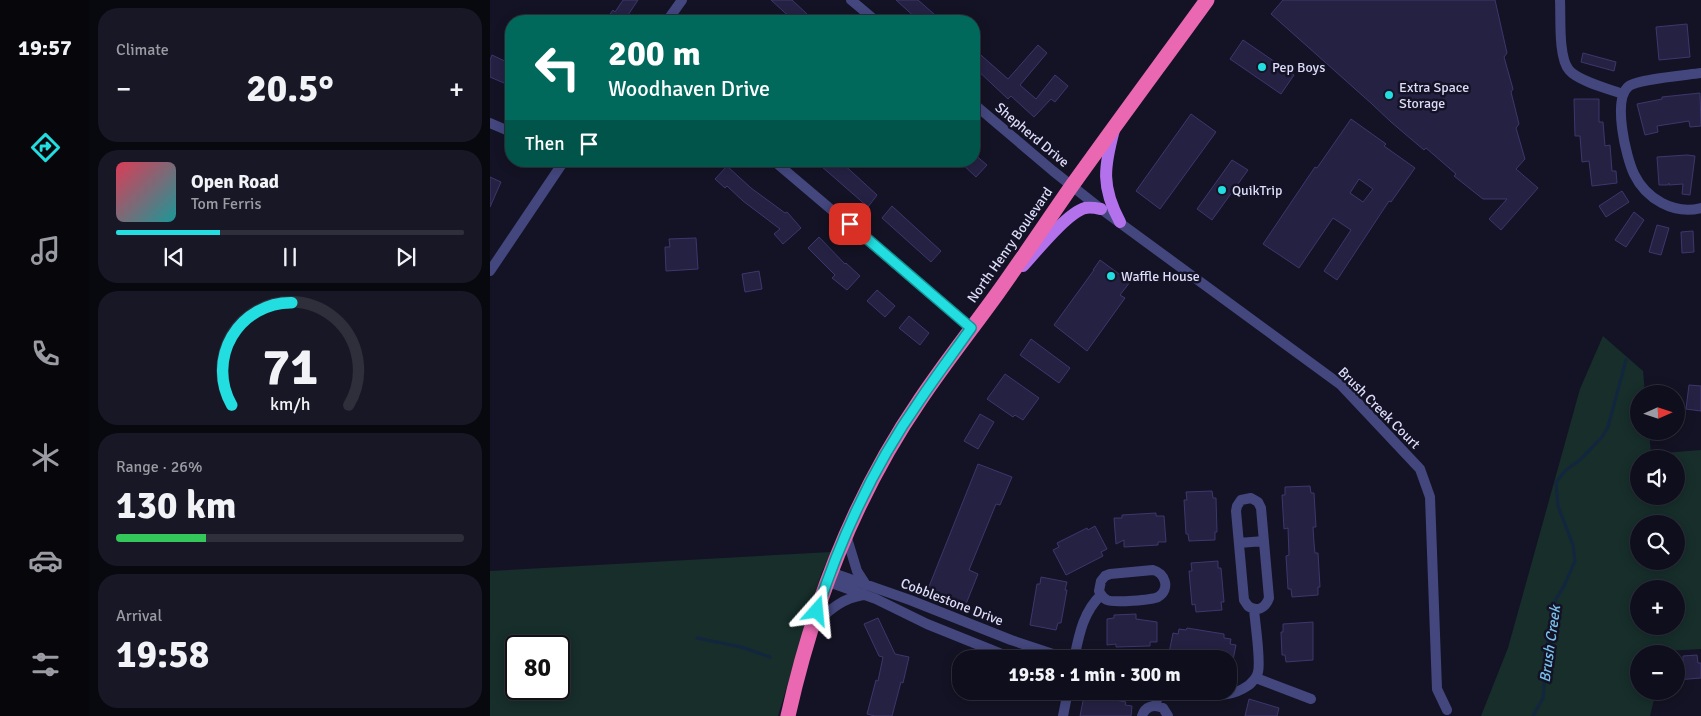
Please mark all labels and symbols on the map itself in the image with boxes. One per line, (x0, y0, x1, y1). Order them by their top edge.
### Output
place label: Pep Boys (1272, 59, 1325, 76)
marker: Pep Boys (1256, 61, 1268, 73)
place label: Extra Space Storage (1399, 79, 1469, 112)
marker: Extra Space Storage (1383, 89, 1395, 101)
street label: Shepherd Drive (992, 99, 1072, 171)
place label: QuikTrip (1232, 182, 1282, 199)
street label: North Henry Boulevard (964, 184, 1056, 306)
marker: QuikTrip (1216, 184, 1228, 196)
pin (829, 203, 871, 245)
place label: Waffle House (1121, 268, 1200, 285)
marker: Waffle House (1105, 270, 1117, 282)
street label: Brush Creek Court (1334, 363, 1424, 453)
north arrow (1630, 385, 1685, 440)
street label: Cobblestone Drive (898, 575, 1006, 629)
position arrow (790, 584, 842, 636)
water label: Brush Creek (1536, 603, 1565, 684)
speed limit sign: 80 (505, 635, 570, 700)

